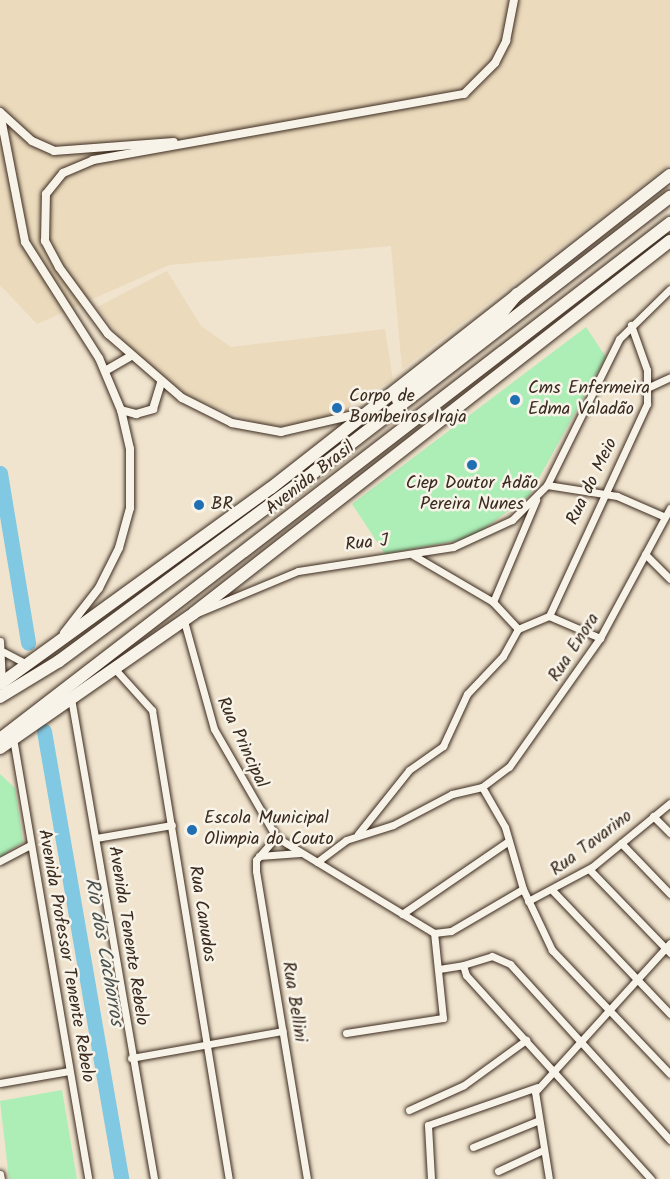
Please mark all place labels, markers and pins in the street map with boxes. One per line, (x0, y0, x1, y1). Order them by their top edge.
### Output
place label: Cms Enfermeira Edma Valadão (528, 379, 650, 422)
place label: Corpo de Bombeiros Iraja (349, 387, 467, 430)
marker: Cms Enfermeira Edma Valadão (506, 391, 524, 409)
marker: Corpo de Bombeiros Iraja (330, 401, 344, 415)
marker: Ciep Doutor Adão Pereira Nunes (465, 458, 479, 472)
place label: Ciep Doutor Adão Pereira Nunes (406, 474, 538, 516)
place label: BR (211, 494, 233, 516)
marker: BR (192, 498, 206, 512)
place label: Escola Municipal Olimpia do Couto (204, 809, 334, 852)
marker: Escola Municipal Olimpia do Couto (185, 823, 199, 837)

